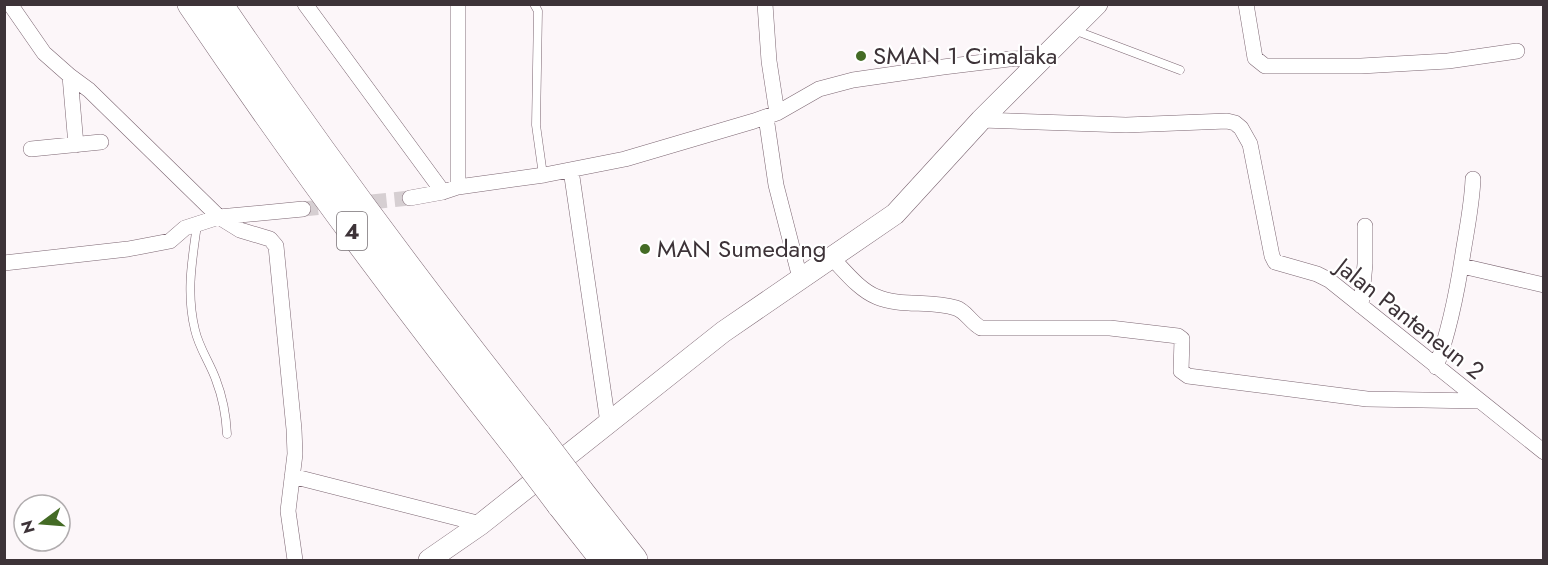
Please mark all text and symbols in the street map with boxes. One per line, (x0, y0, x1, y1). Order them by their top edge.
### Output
place label: SMAN 1 Cimalaka (873, 38, 1057, 73)
marker: SMAN 1 Cimalaka (854, 49, 868, 63)
road number: 4 (337, 212, 367, 250)
place label: MAN Sumedang (657, 231, 826, 266)
marker: MAN Sumedang (638, 242, 652, 256)
street label: Jalan Panteneun 2 (1326, 248, 1492, 388)
north arrow (12, 493, 72, 553)
text: N (15, 518, 41, 536)

